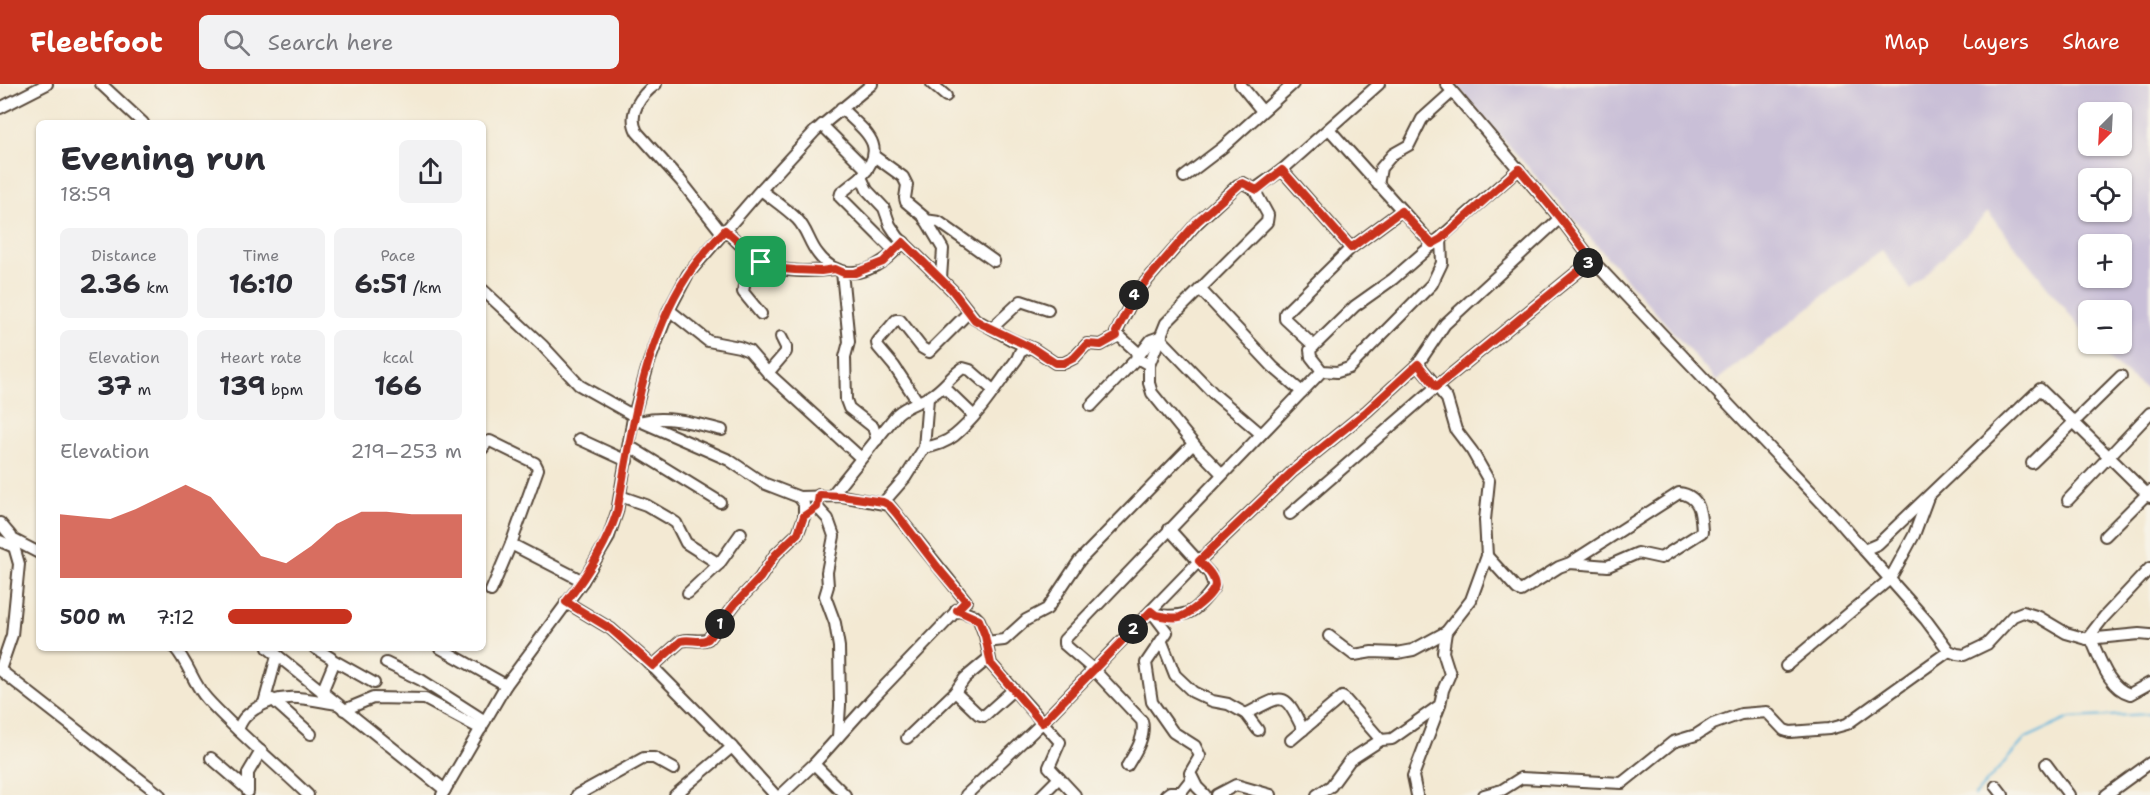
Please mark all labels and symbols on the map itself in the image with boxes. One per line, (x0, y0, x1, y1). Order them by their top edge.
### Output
north arrow (2078, 102, 2132, 156)
pin (735, 236, 786, 287)
pin: 3 (1573, 248, 1603, 278)
pin: 4 (1119, 280, 1149, 310)
pin: 1 (705, 609, 735, 639)
pin: 2 (1118, 614, 1148, 644)

